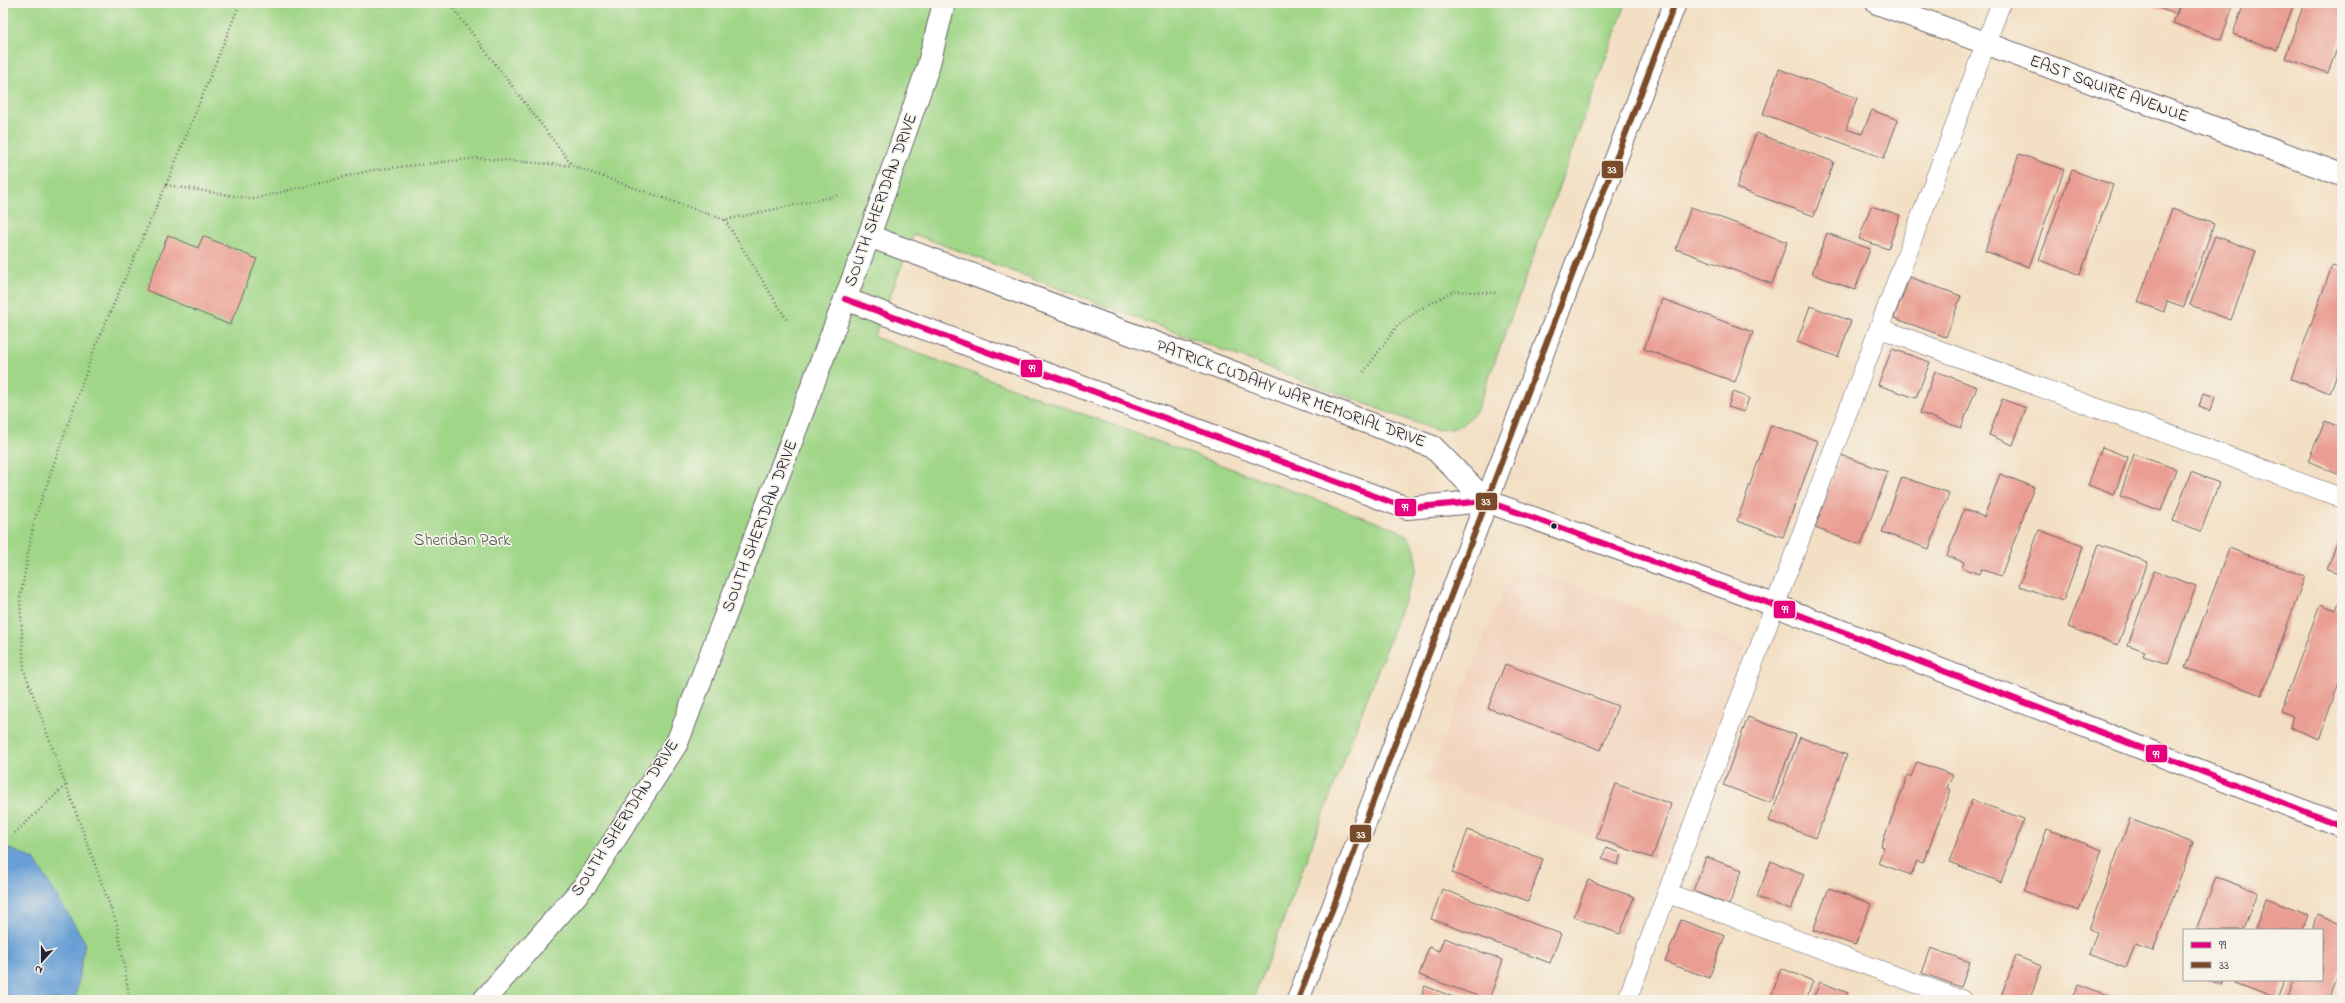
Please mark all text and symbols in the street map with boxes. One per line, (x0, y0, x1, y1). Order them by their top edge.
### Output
street label: EAST SQUIRE AVENUE (2026, 49, 2192, 129)
street label: SOUTH SHERIDAN DRIVE (838, 110, 924, 290)
line badge: 33 (1601, 160, 1624, 179)
text: 33 (1606, 162, 1617, 178)
street label: PATRICK CUDAHY WAR MEMORIAL DRIVE (1153, 333, 1429, 455)
line badge: 99 (1020, 359, 1043, 378)
text: 99 (1028, 361, 1036, 377)
street label: SOUTH SHERIDAN DRIVE (716, 436, 804, 616)
line badge: 33 (1475, 492, 1498, 511)
text: 33 (1480, 494, 1491, 510)
line badge: 99 (1394, 498, 1417, 517)
text: 99 (1401, 500, 1409, 516)
unlabelled marker (1549, 521, 1559, 531)
park label: Sheridan Park (413, 528, 511, 553)
line badge: 99 (1773, 600, 1796, 619)
text: 99 (1781, 602, 1789, 618)
street label: SOUTH SHERIDAN DRIVE (565, 734, 685, 902)
line badge: 99 (2145, 744, 2168, 763)
text: 99 (2152, 747, 2160, 763)
line badge: 33 (1349, 824, 1372, 843)
text: 33 (1355, 827, 1366, 843)
legend (2183, 929, 2323, 981)
text: 99 (2219, 937, 2227, 955)
north arrow (22, 941, 62, 981)
text: 33 (2219, 957, 2229, 975)
text: N (32, 961, 45, 978)

